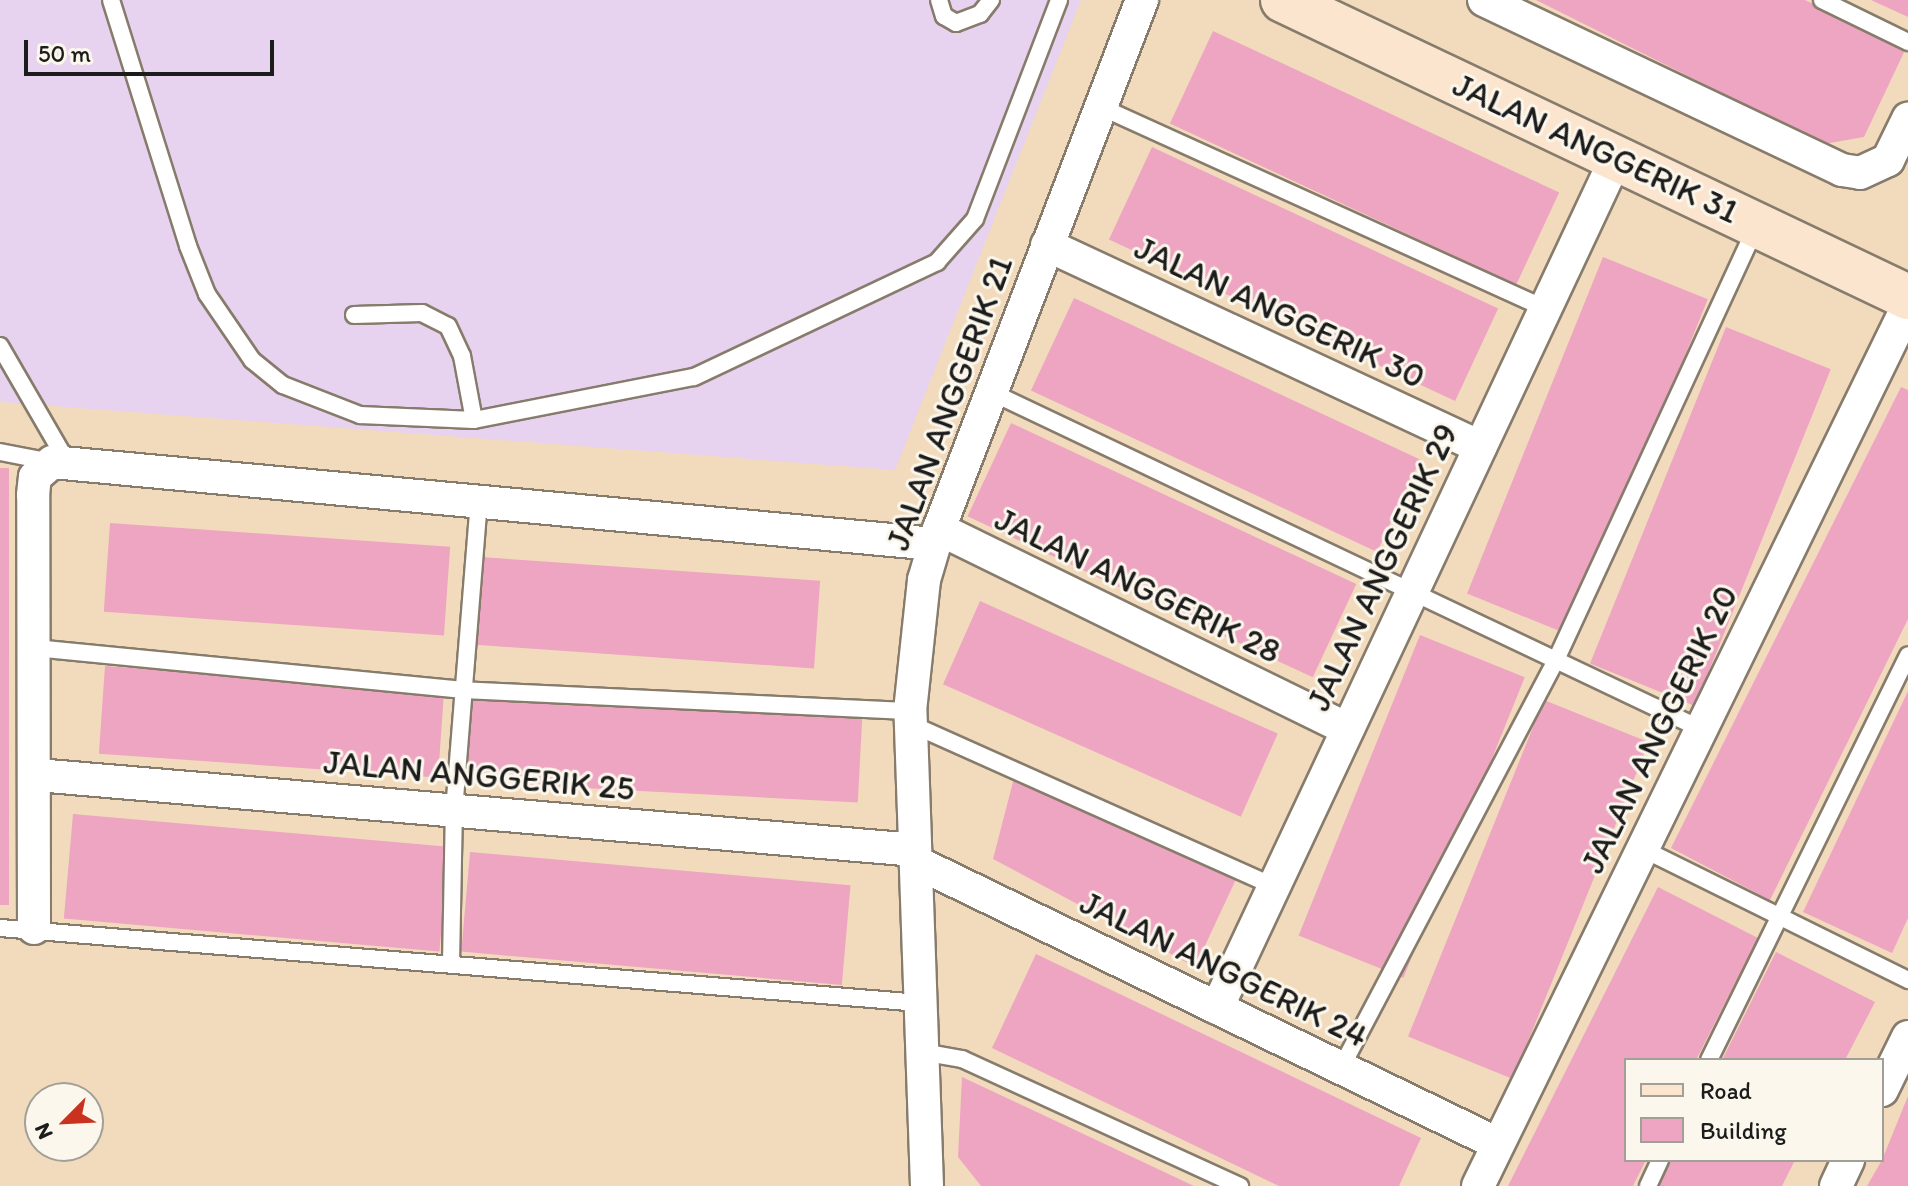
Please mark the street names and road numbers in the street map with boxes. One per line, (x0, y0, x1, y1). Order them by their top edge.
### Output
street label: JALAN ANGGERIK 31 (1445, 63, 1747, 233)
street label: JALAN ANGGERIK 30 (1127, 226, 1433, 398)
street label: JALAN ANGGERIK 21 (876, 249, 1022, 557)
street label: JALAN ANGGERIK 29 (1297, 415, 1467, 719)
street label: JALAN ANGGERIK 28 (987, 497, 1289, 673)
street label: JALAN ANGGERIK 20 (1571, 577, 1747, 881)
street label: JALAN ANGGERIK 25 (320, 741, 638, 809)
street label: JALAN ANGGERIK 24 (1072, 881, 1376, 1057)

